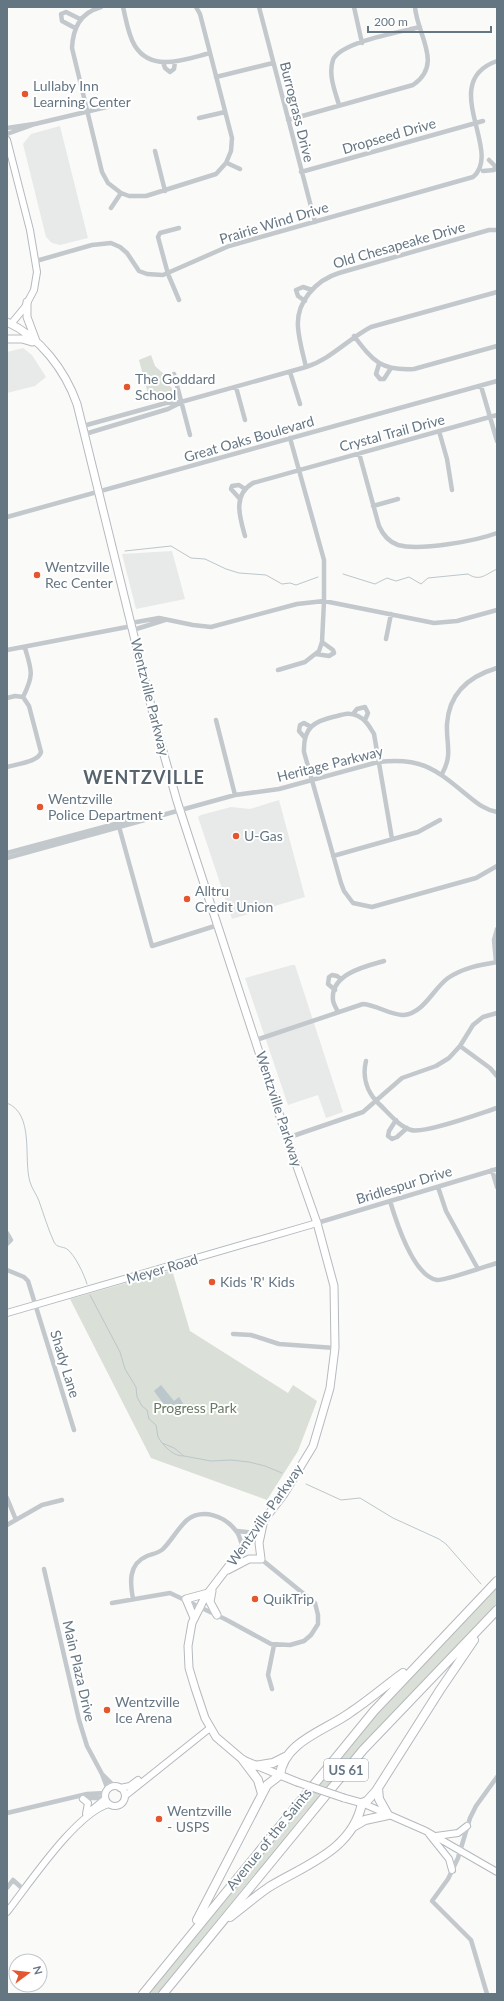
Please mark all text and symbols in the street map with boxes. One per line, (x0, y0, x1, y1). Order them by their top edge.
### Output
scale bar (368, 8, 491, 34)
text: 200 m (374, 14, 408, 29)
street label: Burrograss Drive (277, 60, 318, 164)
place label: Lullaby Inn Learning Center (33, 77, 131, 110)
marker: Lullaby Inn Learning Center (20, 89, 30, 99)
street label: Dropseed Drive (340, 114, 438, 157)
street label: Prairie Wind Drive (217, 198, 330, 247)
street label: Old Chesapeake Drive (331, 218, 467, 272)
place label: The Goddard School (135, 370, 215, 403)
marker: The Goddard School (122, 382, 132, 392)
street label: Crystal Trail Drive (337, 410, 446, 455)
street label: Great Oaks Boulevard (182, 412, 316, 465)
place label: Wentzville Rec Center (45, 558, 113, 591)
marker: Wentzville Rec Center (32, 570, 42, 580)
street label: Wentzville Parkway (128, 636, 174, 758)
street label: Heritage Parkway (275, 742, 385, 785)
district label: WENTZVILLE (83, 766, 205, 788)
place label: Wentzville Police Department (48, 790, 163, 823)
marker: Wentzville Police Department (35, 802, 45, 812)
place label: U-Gas (244, 827, 283, 844)
marker: U-Gas (231, 831, 241, 841)
place label: Alltru Credit Union (195, 882, 273, 915)
marker: Alltru Credit Union (182, 894, 192, 904)
street label: Wentzville Parkway (253, 1049, 306, 1170)
street label: Bridlespur Drive (354, 1162, 454, 1207)
street label: Meyer Road (124, 1250, 200, 1287)
place label: Kids 'R' Kids (220, 1273, 295, 1290)
marker: Kids 'R' Kids (207, 1277, 217, 1287)
street label: Shady Lane (47, 1328, 84, 1400)
park label: Progress Park (153, 1399, 238, 1416)
street label: Wentzville Parkway (223, 1460, 307, 1569)
place label: QuikTrip (263, 1590, 314, 1607)
marker: QuikTrip (250, 1594, 260, 1604)
street label: Main Plaza Drive (60, 1619, 99, 1723)
place label: Wentzville Ice Arena (115, 1693, 180, 1726)
marker: Wentzville Ice Arena (102, 1705, 112, 1715)
road number: US 61 (324, 1759, 368, 1781)
street label: Avenue of the Saints (222, 1784, 315, 1893)
place label: Wentzville - USPS (167, 1802, 232, 1835)
marker: Wentzville - USPS (154, 1814, 164, 1824)
north arrow (8, 1953, 48, 1993)
text: N (31, 1965, 46, 1976)

